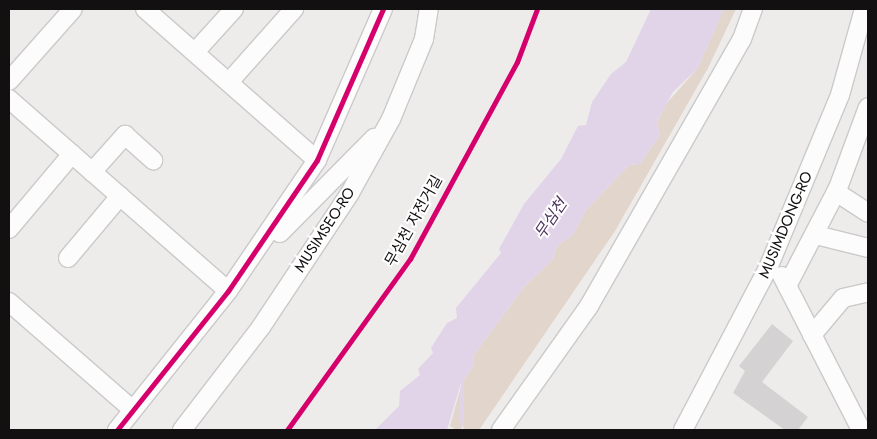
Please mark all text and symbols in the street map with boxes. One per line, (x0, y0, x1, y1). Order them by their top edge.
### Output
street label: MUSIMDONG-RO (755, 169, 817, 281)
street label: 무심천 자전거길 (382, 172, 446, 270)
street label: MUSIMSEO-RO (291, 184, 359, 276)
water label: 무심천 (531, 195, 571, 243)

